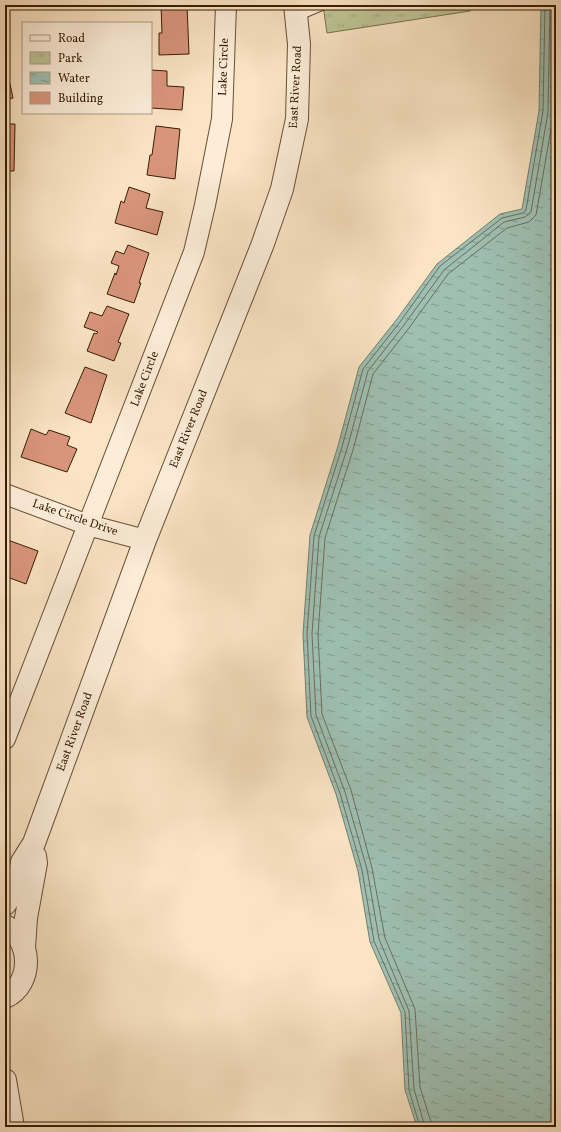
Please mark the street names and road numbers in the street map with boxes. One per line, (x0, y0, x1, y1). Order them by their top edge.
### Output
street label: Lake Circle (215, 37, 233, 96)
street label: East River Road (286, 45, 306, 129)
street label: Lake Circle (127, 349, 163, 409)
street label: East River Road (166, 387, 212, 471)
street label: Lake Circle Drive (30, 496, 120, 540)
street label: East River Road (53, 690, 97, 774)

